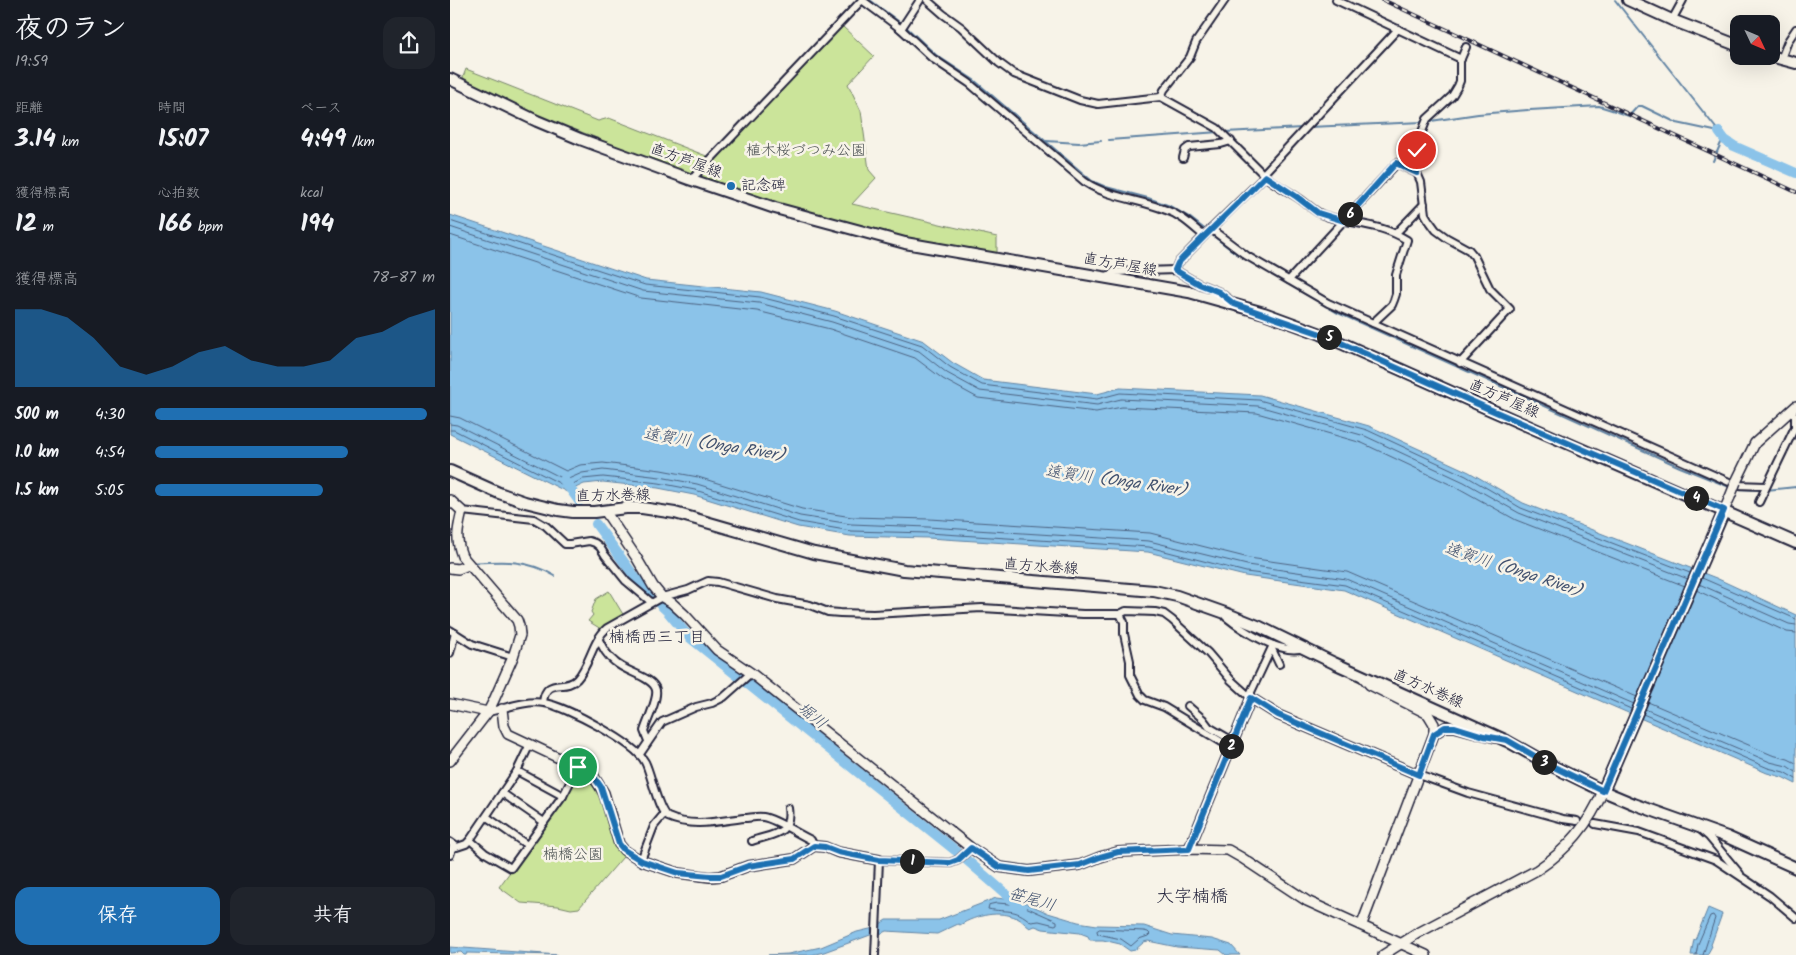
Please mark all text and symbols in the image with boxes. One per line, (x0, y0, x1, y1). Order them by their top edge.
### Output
text: 夜のラン (15, 7, 127, 52)
north arrow (1730, 15, 1780, 65)
map controls (1730, 15, 1780, 65)
button: share (383, 17, 435, 69)
text: 19:59 (15, 49, 48, 74)
text: 距離 (15, 97, 43, 119)
text: 時間 (158, 97, 186, 119)
text: ペース (300, 97, 342, 119)
text: 3.14 (15, 119, 56, 159)
text: 15:07 (158, 119, 209, 159)
text: 4:49 (300, 119, 346, 159)
pin (1396, 129, 1438, 171)
text: km (56, 131, 79, 153)
text: /km (346, 131, 375, 153)
icon: check (1403, 136, 1431, 164)
street label: 直方芦屋線 (647, 137, 725, 185)
park label: 植木桜づつみ公園 (746, 139, 866, 163)
place label: 記念碑 (741, 174, 786, 198)
marker: 記念碑 (725, 180, 737, 192)
text: 獲得標高 (15, 182, 71, 204)
text: 心拍数 (158, 182, 200, 204)
text: kcal (300, 182, 323, 204)
pin: 6 (1338, 202, 1362, 226)
text: 6 (1347, 203, 1354, 225)
text: 12 (15, 204, 37, 244)
text: 166 (158, 204, 192, 244)
text: 194 (300, 204, 334, 244)
text: m (37, 216, 54, 238)
text: bpm (192, 216, 223, 238)
street label: 直方芦屋線 (1081, 247, 1159, 283)
text: 78–87 m (372, 265, 435, 290)
text: 獲得標高 (15, 267, 79, 292)
pin: 5 (1316, 324, 1342, 350)
text: 5 (1326, 326, 1333, 348)
street label: 直方芦屋線 (1465, 373, 1543, 425)
text: 500 m (15, 402, 59, 427)
text: 4:30 (95, 402, 125, 427)
water label: 遠賀川 (Onga River) (642, 422, 788, 469)
text: 1.0 km (15, 440, 59, 465)
text: 4:54 (95, 440, 125, 465)
water label: 遠賀川 (Onga River) (1044, 459, 1190, 504)
text: 1.5 km (15, 478, 59, 503)
text: 5:05 (95, 478, 124, 503)
street label: 直方水巻線 (575, 483, 651, 509)
pin: 4 (1684, 486, 1708, 510)
text: 4 (1693, 487, 1700, 509)
water label: 遠賀川 (Onga River) (1441, 536, 1586, 605)
street label: 直方水巻線 (1003, 552, 1079, 582)
district label: 楠橋西三丁目 (609, 625, 705, 650)
street label: 直方水巻線 (1389, 663, 1467, 715)
water label: 堀川 (792, 696, 832, 736)
pin: 2 (1218, 734, 1244, 758)
text: 2 (1227, 735, 1236, 757)
pin (557, 746, 599, 788)
pin: 3 (1532, 750, 1556, 774)
text: 3 (1541, 751, 1548, 773)
icon: arrive (564, 753, 592, 781)
park label: 楠橋公園 (543, 843, 603, 867)
pin: 1 (900, 848, 924, 874)
text: 1 (910, 850, 915, 872)
water label: 笹尾川 (1005, 881, 1059, 919)
district label: 大字楠橋 (1156, 883, 1228, 912)
button: 保存 (15, 887, 220, 945)
button: 共有 (230, 887, 435, 945)

